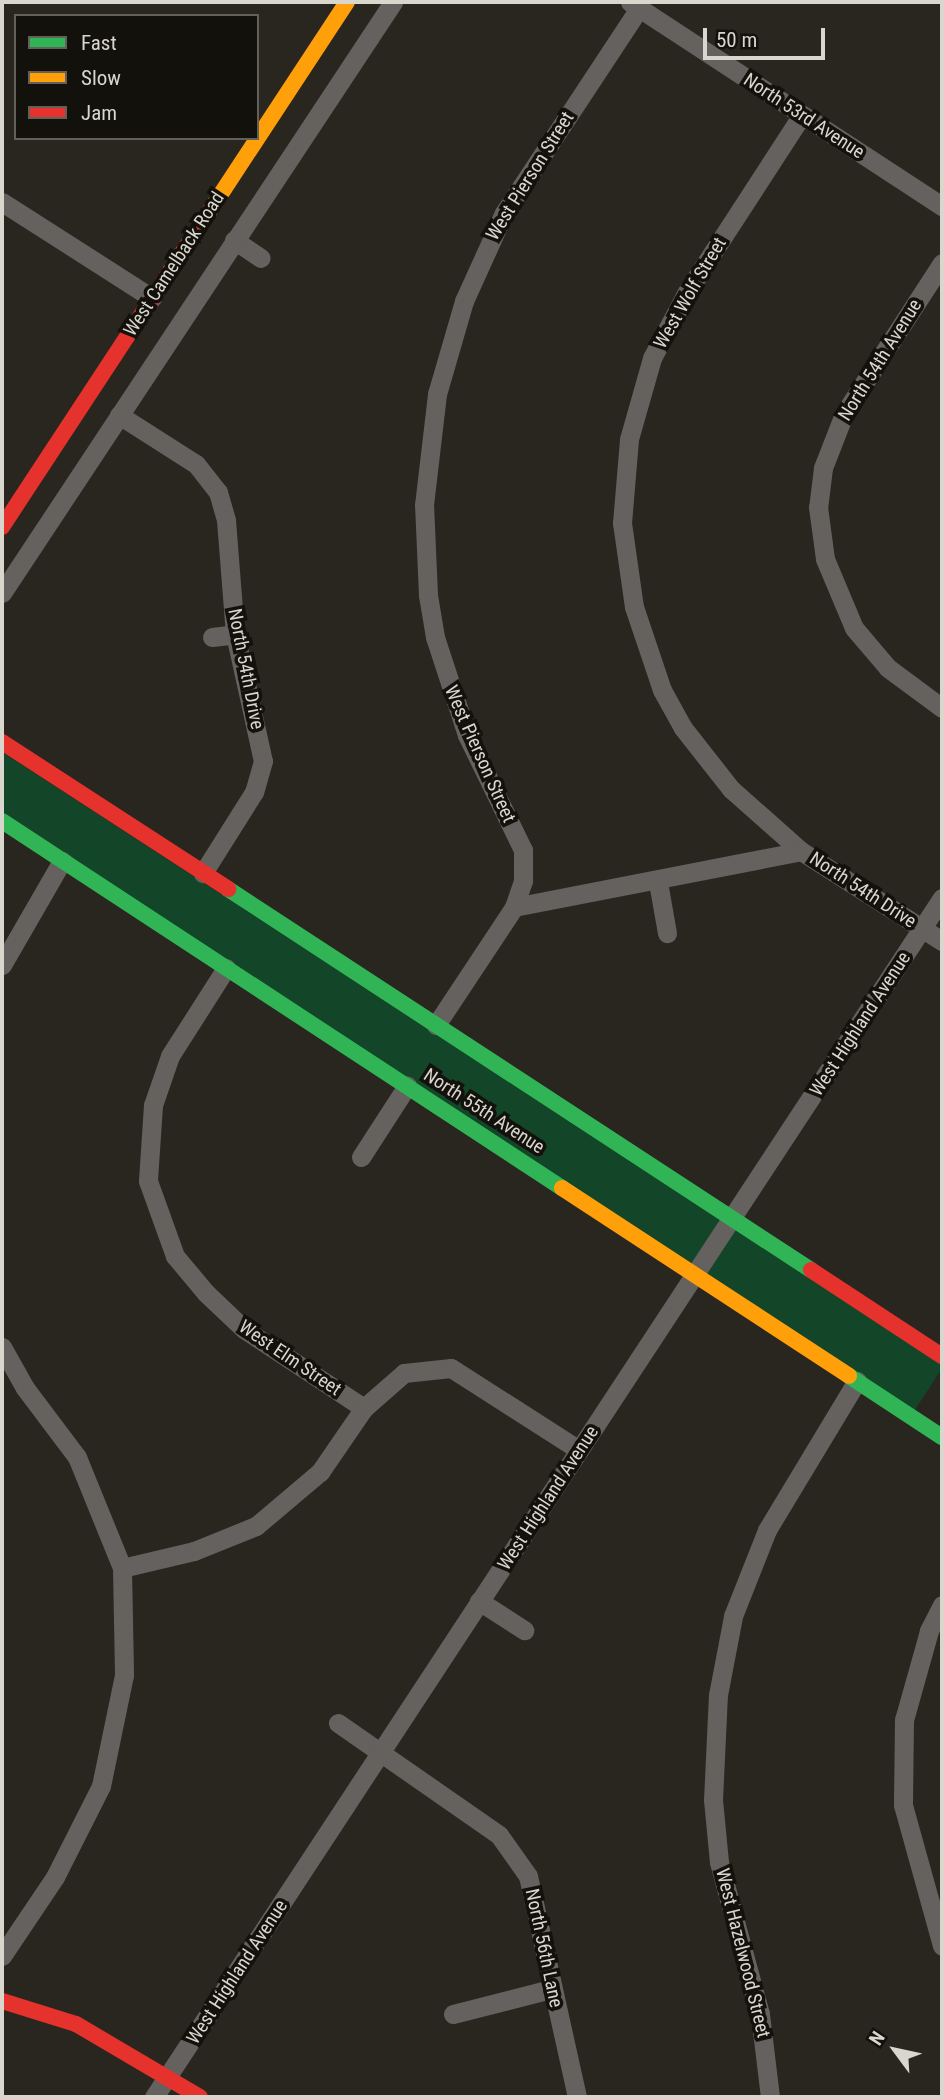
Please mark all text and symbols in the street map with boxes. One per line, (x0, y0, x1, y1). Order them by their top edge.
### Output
legend (14, 14, 259, 140)
scale bar (706, 14, 828, 58)
text: 50 m (716, 28, 757, 52)
text: Fast (81, 31, 117, 55)
text: Slow (81, 66, 121, 90)
street label: North 53rd Avenue (739, 68, 869, 164)
text: Jam (81, 101, 117, 125)
street label: West Pierson Street (481, 107, 579, 245)
street label: West Camelback Road (119, 188, 229, 340)
street label: West Wolf Street (649, 233, 731, 353)
street label: North 54th Avenue (833, 295, 927, 425)
street label: North 54th Drive (223, 607, 269, 731)
street label: West Pierson Street (440, 682, 520, 826)
street label: North 54th Drive (805, 847, 921, 933)
street label: West Highland Avenue (805, 948, 915, 1100)
street label: North 55th Avenue (419, 1063, 549, 1159)
street label: West Elm Street (234, 1315, 346, 1401)
street label: West Highland Avenue (493, 1422, 603, 1574)
street label: West Hazelwood Street (711, 1866, 775, 2040)
street label: North 56th Lane (520, 1887, 568, 2009)
street label: West Highland Avenue (182, 1896, 292, 2048)
north arrow (860, 2015, 930, 2085)
text: N (864, 2027, 890, 2049)

